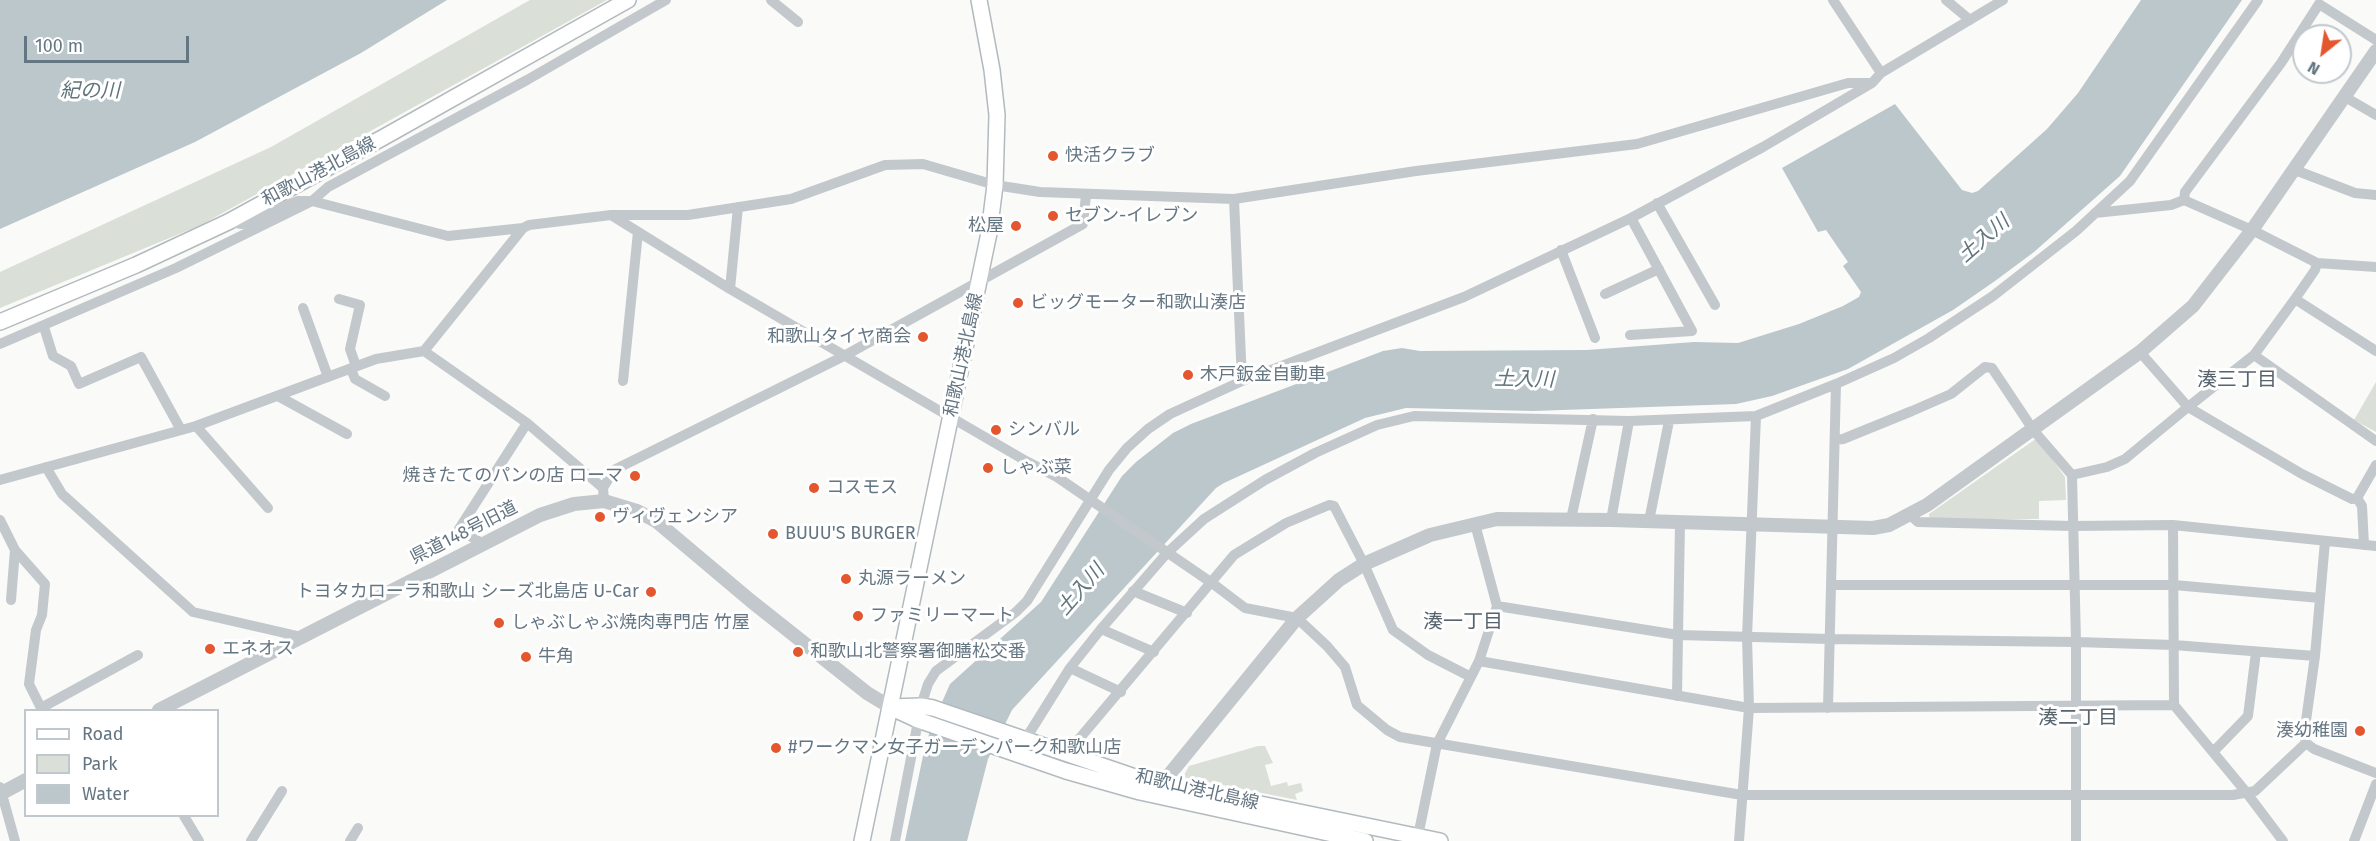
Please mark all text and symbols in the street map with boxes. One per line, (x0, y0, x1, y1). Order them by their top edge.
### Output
scale bar (27, 24, 192, 62)
north arrow (2292, 24, 2352, 84)
text: 100 m (35, 35, 83, 57)
text: N (2304, 57, 2323, 79)
water label: 紀の川 (60, 79, 120, 103)
street label: 和歌山港北島線 (258, 133, 380, 211)
place label: 快活クラブ (1065, 145, 1155, 167)
marker: 快活クラブ (1046, 149, 1060, 163)
place label: セブン-イレブン (1065, 205, 1198, 227)
marker: セブン-イレブン (1046, 209, 1060, 223)
water label: 土入川 (1953, 210, 2015, 268)
place label: 松屋 (968, 215, 1004, 237)
marker: 松屋 (1009, 219, 1023, 233)
street label: 和歌山港北島線 (940, 291, 988, 419)
place label: ビッグモーター和歌山湊店 (1030, 292, 1246, 314)
marker: ビッグモーター和歌山湊店 (1011, 296, 1025, 310)
place label: 和歌山タイヤ商会 (767, 326, 911, 348)
marker: 和歌山タイヤ商会 (916, 330, 930, 344)
place label: 木戸鈑金自動車 (1200, 364, 1326, 386)
water label: 土入川 (1494, 367, 1554, 393)
marker: 木戸鈑金自動車 (1181, 368, 1195, 382)
district label: 湊三丁目 (2197, 368, 2277, 392)
place label: シンバル (1008, 419, 1080, 441)
marker: シンバル (989, 423, 1003, 437)
place label: しゃぶ菜 (1000, 457, 1072, 479)
marker: しゃぶ菜 (981, 461, 995, 475)
place label: 焼きたてのパンの店 ローマ (402, 465, 623, 487)
marker: 焼きたてのパンの店 ローマ (628, 469, 642, 483)
place label: コスモス (826, 477, 898, 499)
marker: コスモス (807, 481, 821, 495)
street label: 県道148号旧道 (407, 497, 521, 569)
place label: ヴィヴェンシア (612, 506, 738, 528)
marker: ヴィヴェンシア (593, 510, 607, 524)
place label: BUUU'S BURGER (785, 523, 916, 545)
marker: BUUU'S BURGER (766, 527, 780, 541)
water label: 土入川 (1052, 559, 1110, 621)
place label: 丸源ラーメン (858, 568, 966, 590)
marker: 丸源ラーメン (839, 572, 853, 586)
place label: トヨタカローラ和歌山 シーズ北島店 U-Car (296, 581, 639, 603)
marker: トヨタカローラ和歌山 シーズ北島店 U-Car (644, 585, 658, 599)
place label: ファミリーマート (870, 605, 1014, 627)
marker: ファミリーマート (851, 609, 865, 623)
district label: 湊一丁目 (1423, 610, 1503, 634)
place label: しゃぶしゃぶ焼肉専門店 竹屋 (511, 612, 750, 634)
marker: しゃぶしゃぶ焼肉専門店 竹屋 (492, 616, 506, 630)
place label: エネオス (222, 638, 294, 660)
place label: 和歌山北警察署御膳松交番 (810, 641, 1026, 663)
marker: エネオス (203, 642, 217, 656)
marker: 和歌山北警察署御膳松交番 (791, 645, 805, 659)
place label: 牛角 (538, 646, 574, 668)
marker: 牛角 (519, 650, 533, 664)
district label: 湊二丁目 (2038, 706, 2118, 730)
legend (24, 709, 219, 817)
place label: 湊幼稚園 (2276, 720, 2348, 742)
text: Road (82, 723, 124, 745)
marker: 湊幼稚園 (2353, 724, 2367, 738)
place label: #ワークマン女子ガーデンパーク和歌山店 (788, 737, 1121, 759)
marker: #ワークマン女子ガーデンパーク和歌山店 (769, 741, 783, 755)
text: Park (82, 753, 117, 775)
street label: 和歌山港北島線 (1133, 765, 1261, 815)
text: Water (82, 783, 129, 805)

